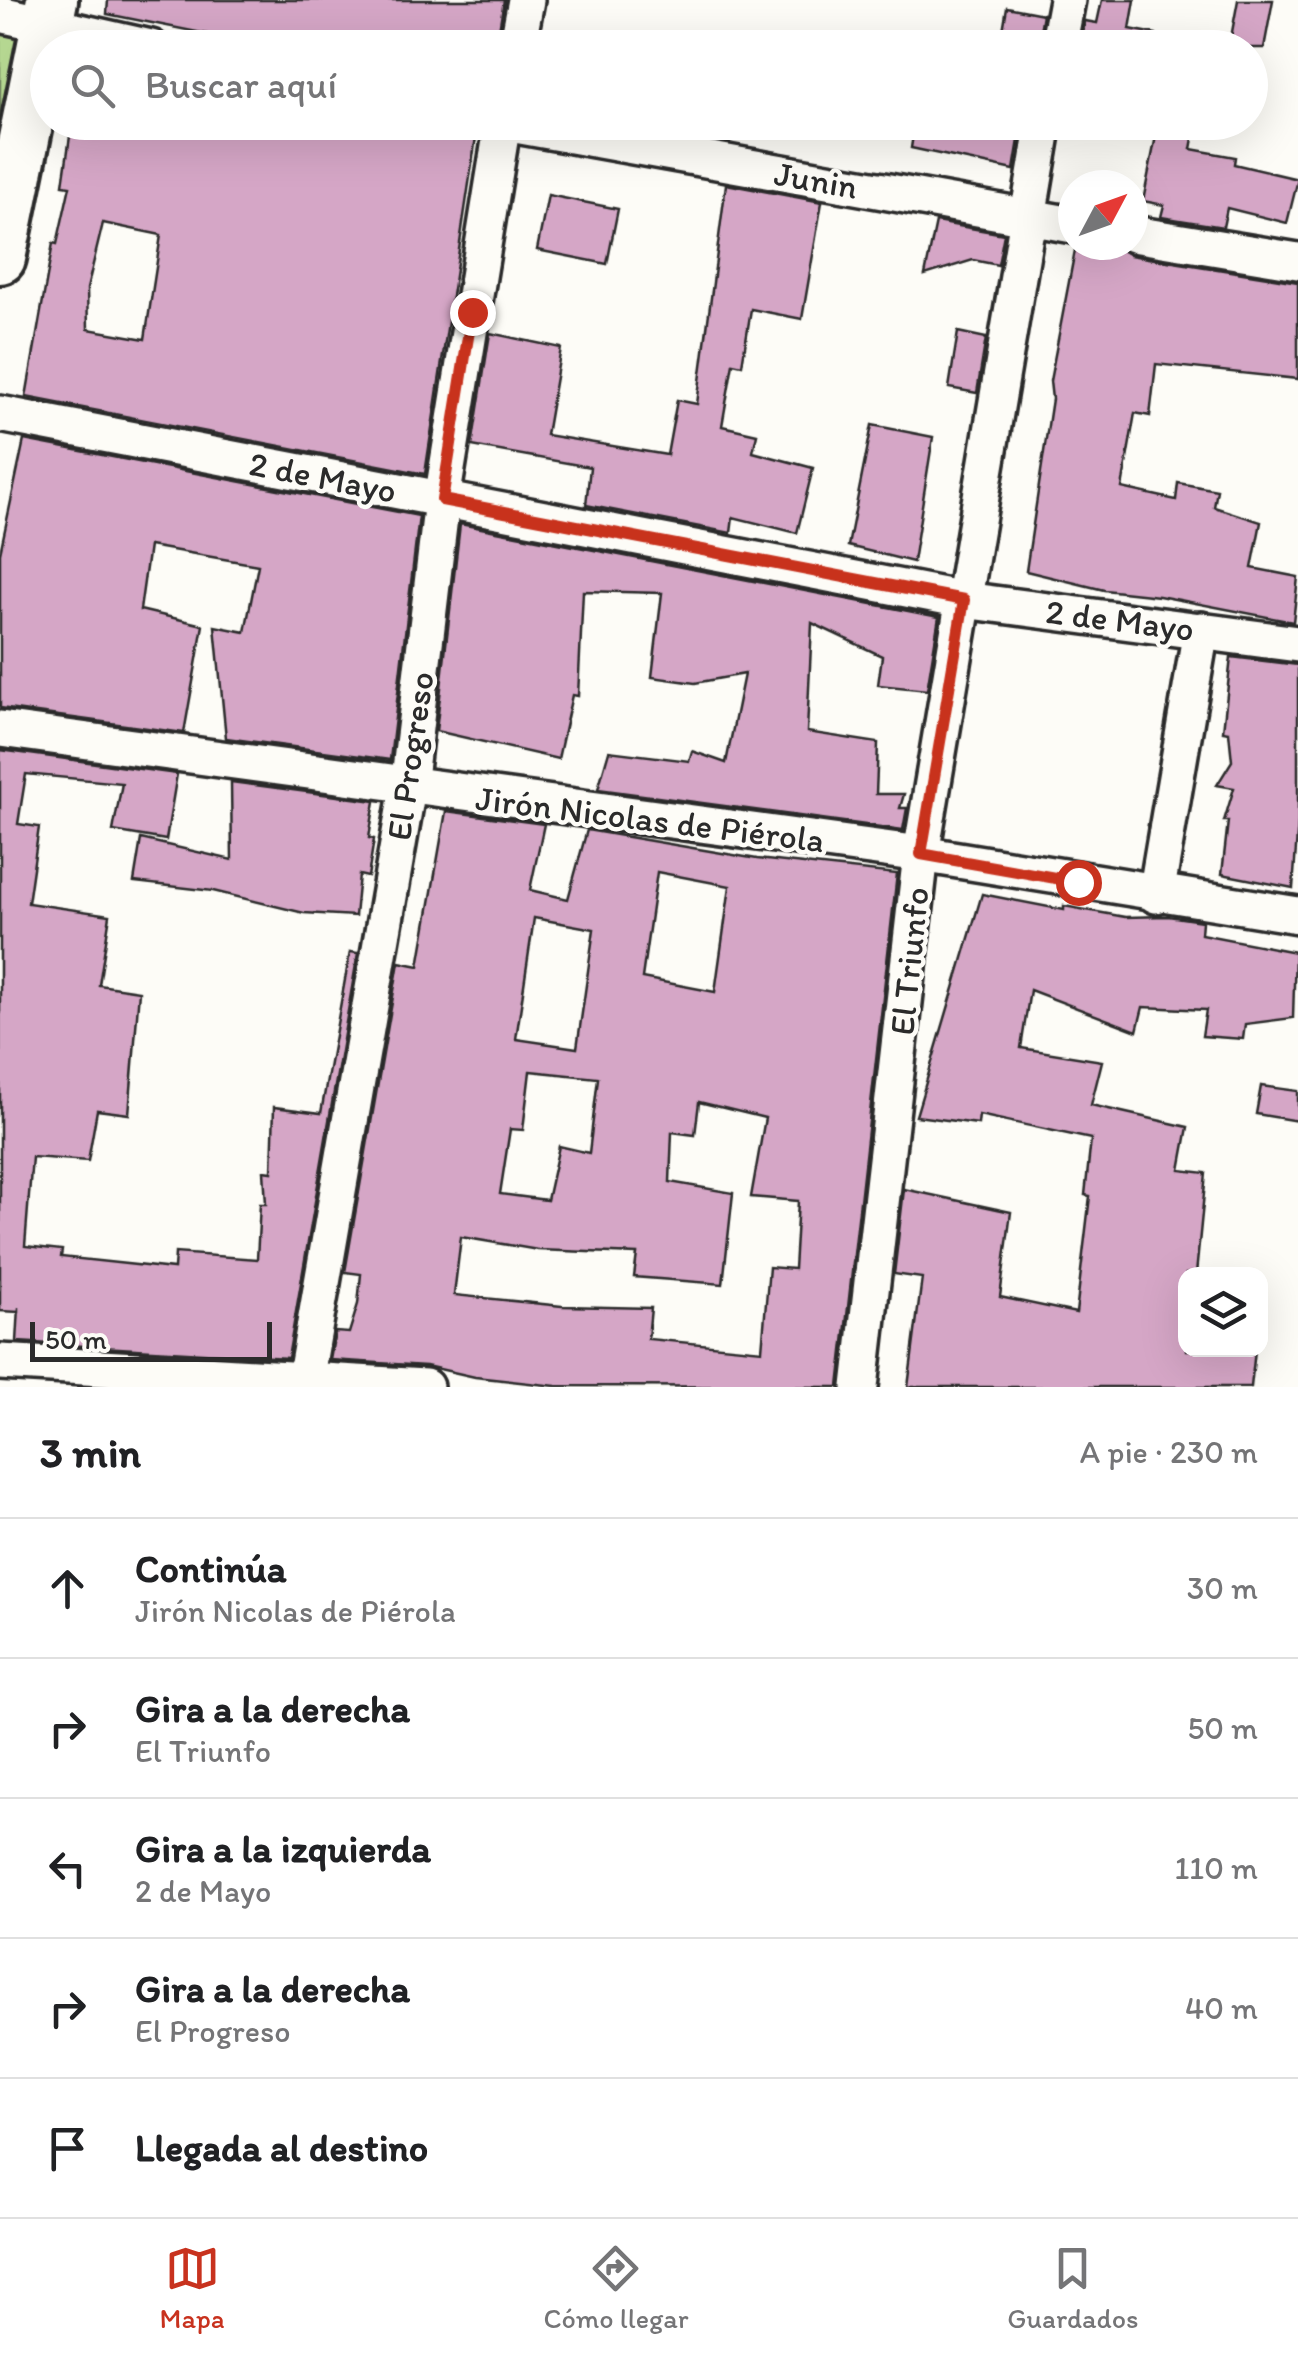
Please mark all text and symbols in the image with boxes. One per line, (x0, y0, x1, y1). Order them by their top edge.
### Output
search box (30, 30, 1268, 140)
icon: search (65, 58, 120, 113)
text: Buscar aquí (145, 62, 337, 108)
street label: Junin (771, 152, 861, 208)
north arrow (1058, 170, 1148, 260)
route end (450, 290, 496, 336)
street label: 2 de Mayo (246, 442, 400, 512)
street label: 2 de Mayo (1044, 590, 1196, 650)
street label: El Progreso (377, 669, 443, 843)
street label: Jirón Nicolas de Piérola (473, 777, 827, 861)
route start (1056, 860, 1102, 906)
street label: El Triunfo (880, 885, 938, 1037)
map controls (1178, 1267, 1268, 1357)
button: layers (1178, 1267, 1268, 1357)
scale bar (30, 1317, 272, 1362)
text: 50 m (45, 1322, 107, 1356)
text: 3 min (40, 1427, 141, 1478)
text: A pie · 230 m (1080, 1433, 1258, 1471)
text: Continúa (135, 1546, 287, 1592)
icon: ahead (40, 1561, 95, 1616)
text: 30 m (1187, 1569, 1258, 1607)
text: Jirón Nicolas de Piérola (135, 1592, 456, 1630)
text: Gira a la derecha (135, 1686, 410, 1732)
icon: right (40, 1701, 95, 1756)
text: 50 m (1187, 1709, 1258, 1747)
text: El Triunfo (135, 1732, 271, 1770)
text: Gira a la izquierda (135, 1826, 431, 1872)
icon: left (40, 1841, 95, 1896)
text: 110 m (1174, 1849, 1258, 1887)
text: 2 de Mayo (135, 1872, 271, 1910)
text: Gira a la derecha (135, 1966, 410, 2012)
icon: right (40, 1981, 95, 2036)
text: 40 m (1185, 1989, 1258, 2027)
text: El Progreso (135, 2012, 290, 2050)
icon: arrive (40, 2121, 95, 2176)
text: Llegada al destino (135, 2125, 428, 2171)
tab: Mapa (159, 2241, 225, 2335)
tab: Cómo llegar (543, 2241, 688, 2335)
tab: Guardados (1007, 2241, 1139, 2335)

